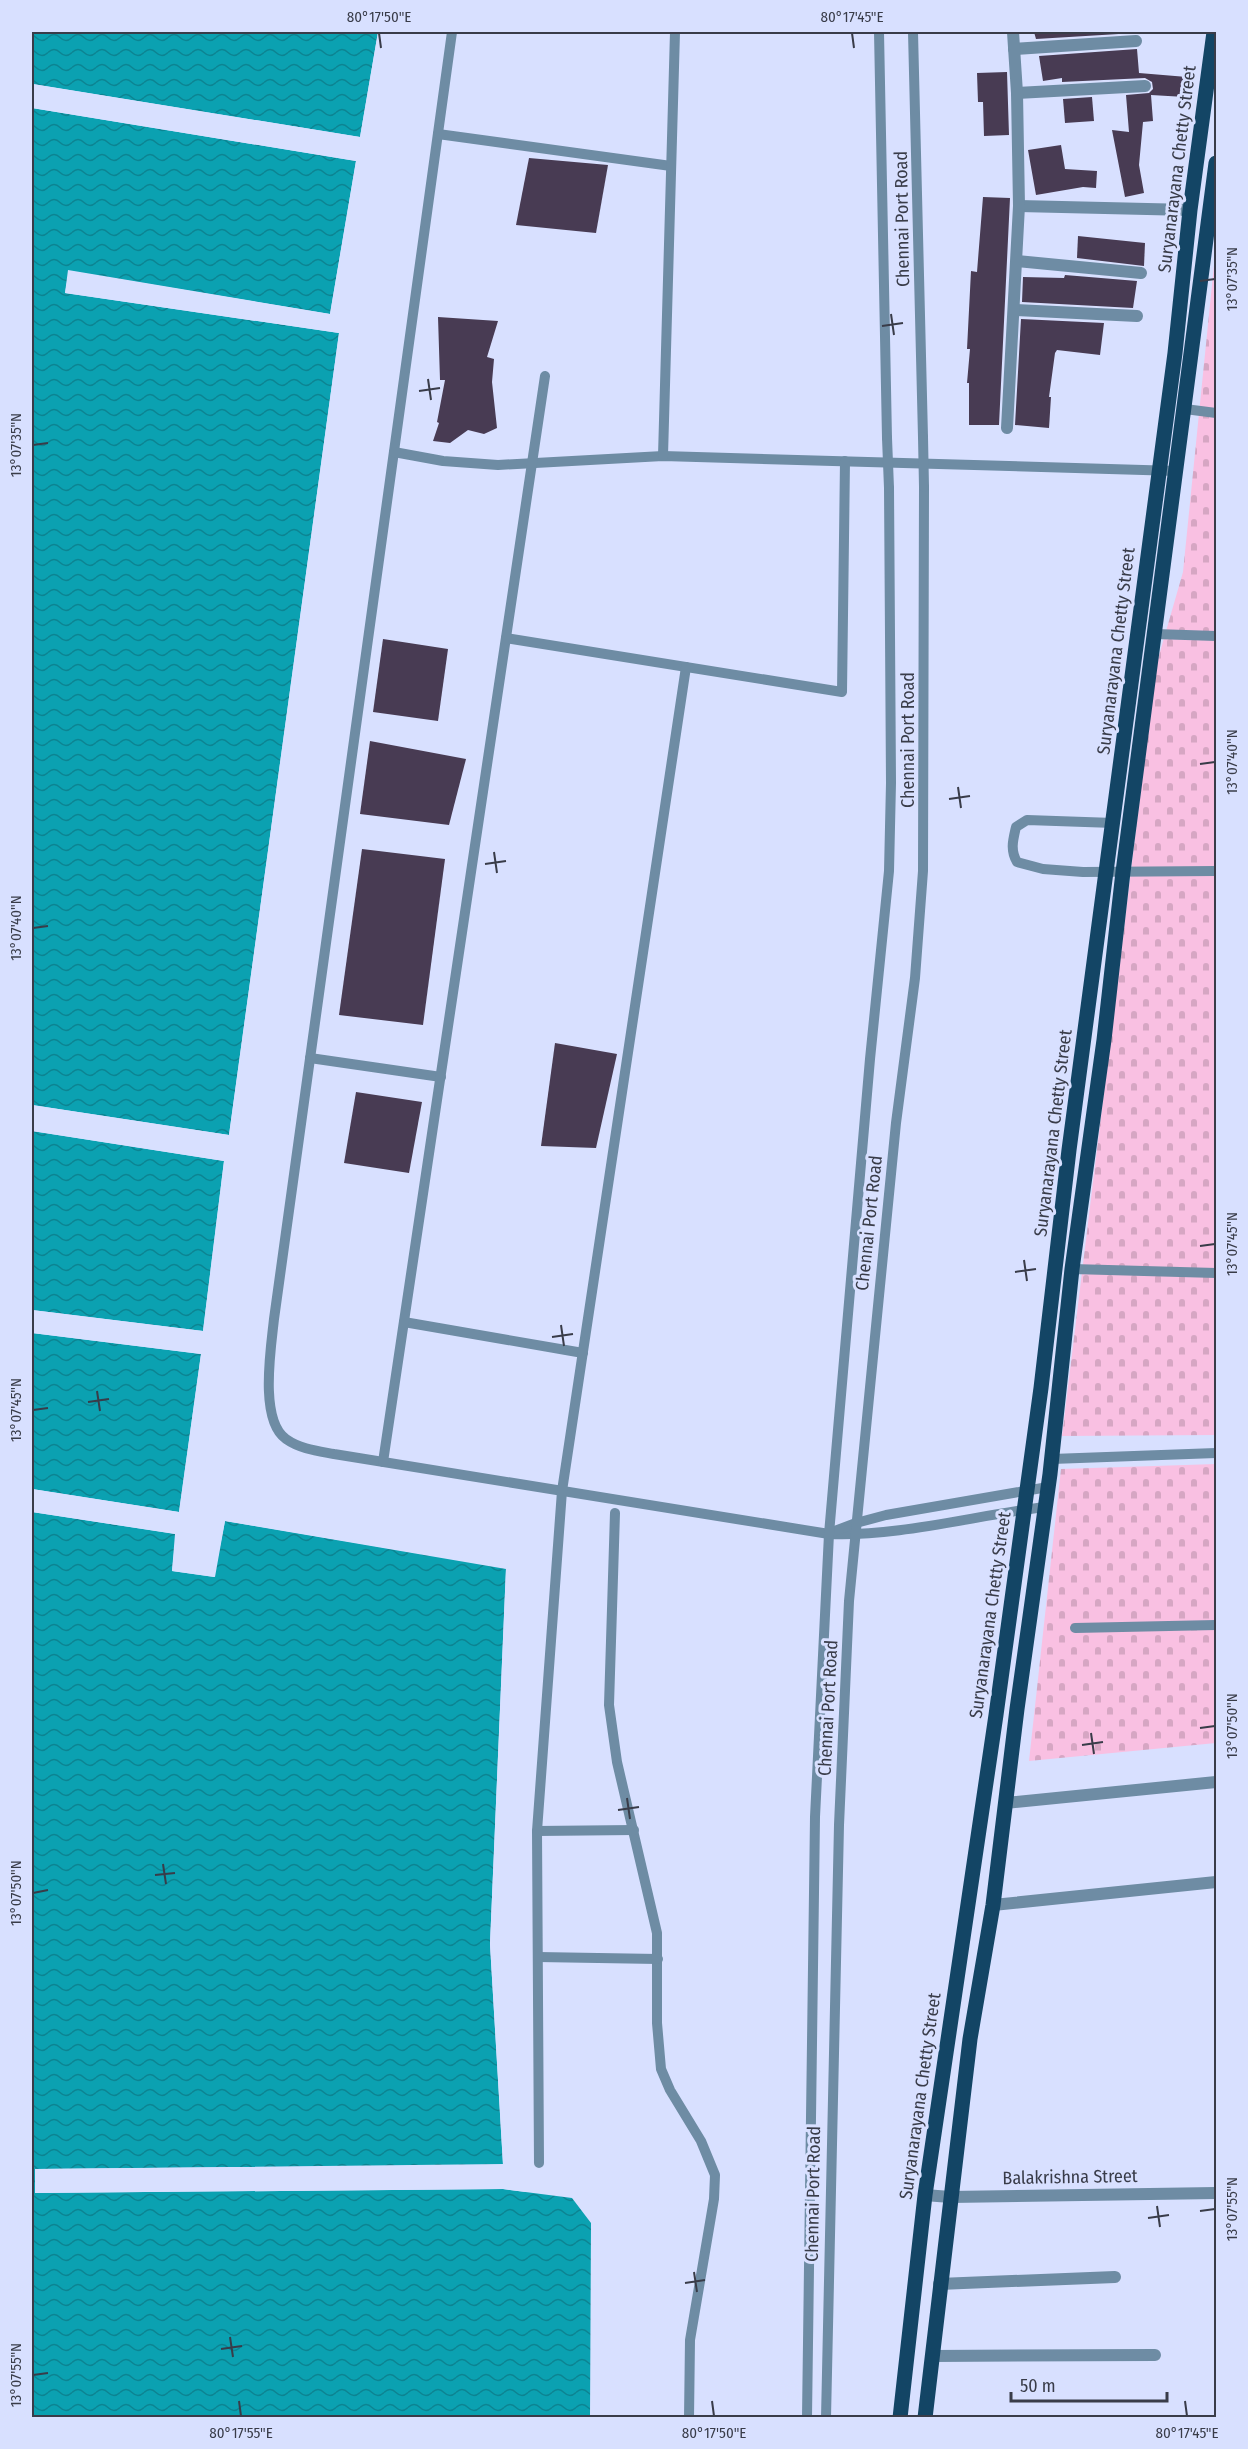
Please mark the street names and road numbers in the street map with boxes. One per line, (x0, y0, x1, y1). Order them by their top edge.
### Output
street label: Suryanarayana Chetty Street (1153, 64, 1201, 274)
street label: Chennai Port Road (890, 151, 914, 287)
street label: Suryanarayana Chetty Street (1092, 546, 1140, 756)
street label: Chennai Port Road (897, 672, 919, 808)
street label: Suryanarayana Chetty Street (1029, 1028, 1077, 1238)
street label: Chennai Port Road (851, 1154, 887, 1292)
street label: Suryanarayana Chetty Street (965, 1510, 1015, 1720)
street label: Chennai Port Road (813, 1640, 843, 1776)
street label: Suryanarayana Chetty Street (895, 1991, 945, 2201)
street label: Chennai Port Road (801, 2126, 825, 2262)
street label: Balakrishna Street (1002, 2165, 1138, 2189)

